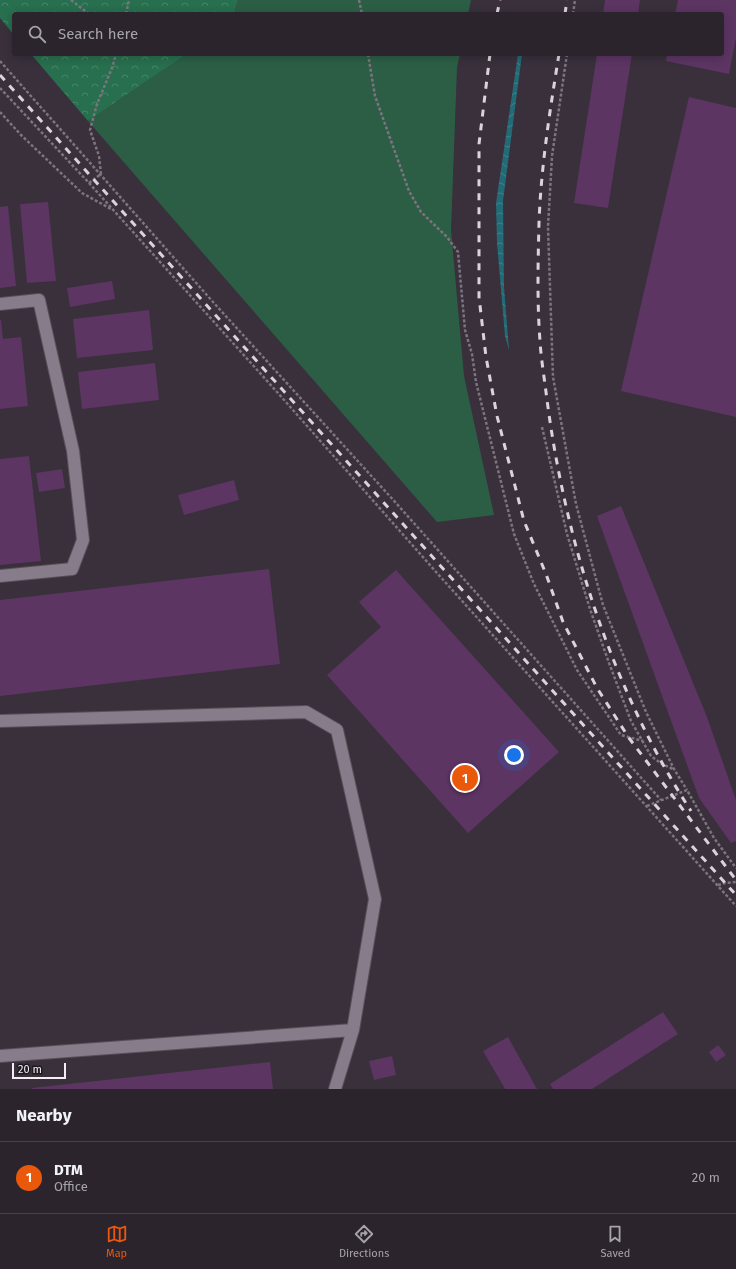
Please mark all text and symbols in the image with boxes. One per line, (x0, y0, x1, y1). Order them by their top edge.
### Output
search box (12, 12, 724, 56)
icon: search (26, 23, 48, 45)
text: Search here (58, 25, 138, 43)
your location (504, 745, 524, 765)
pin: 1 (452, 763, 478, 793)
scale bar (12, 1061, 66, 1080)
text: 20 m (18, 1063, 42, 1076)
text: Nearby (16, 1105, 71, 1126)
text: DTM (54, 1161, 83, 1179)
text: 1 (26, 1170, 32, 1185)
text: 20 m (692, 1170, 720, 1185)
text: Office (54, 1179, 88, 1194)
tab: Map (106, 1223, 128, 1260)
tab: Directions (339, 1223, 389, 1260)
tab: Saved (601, 1223, 630, 1260)

